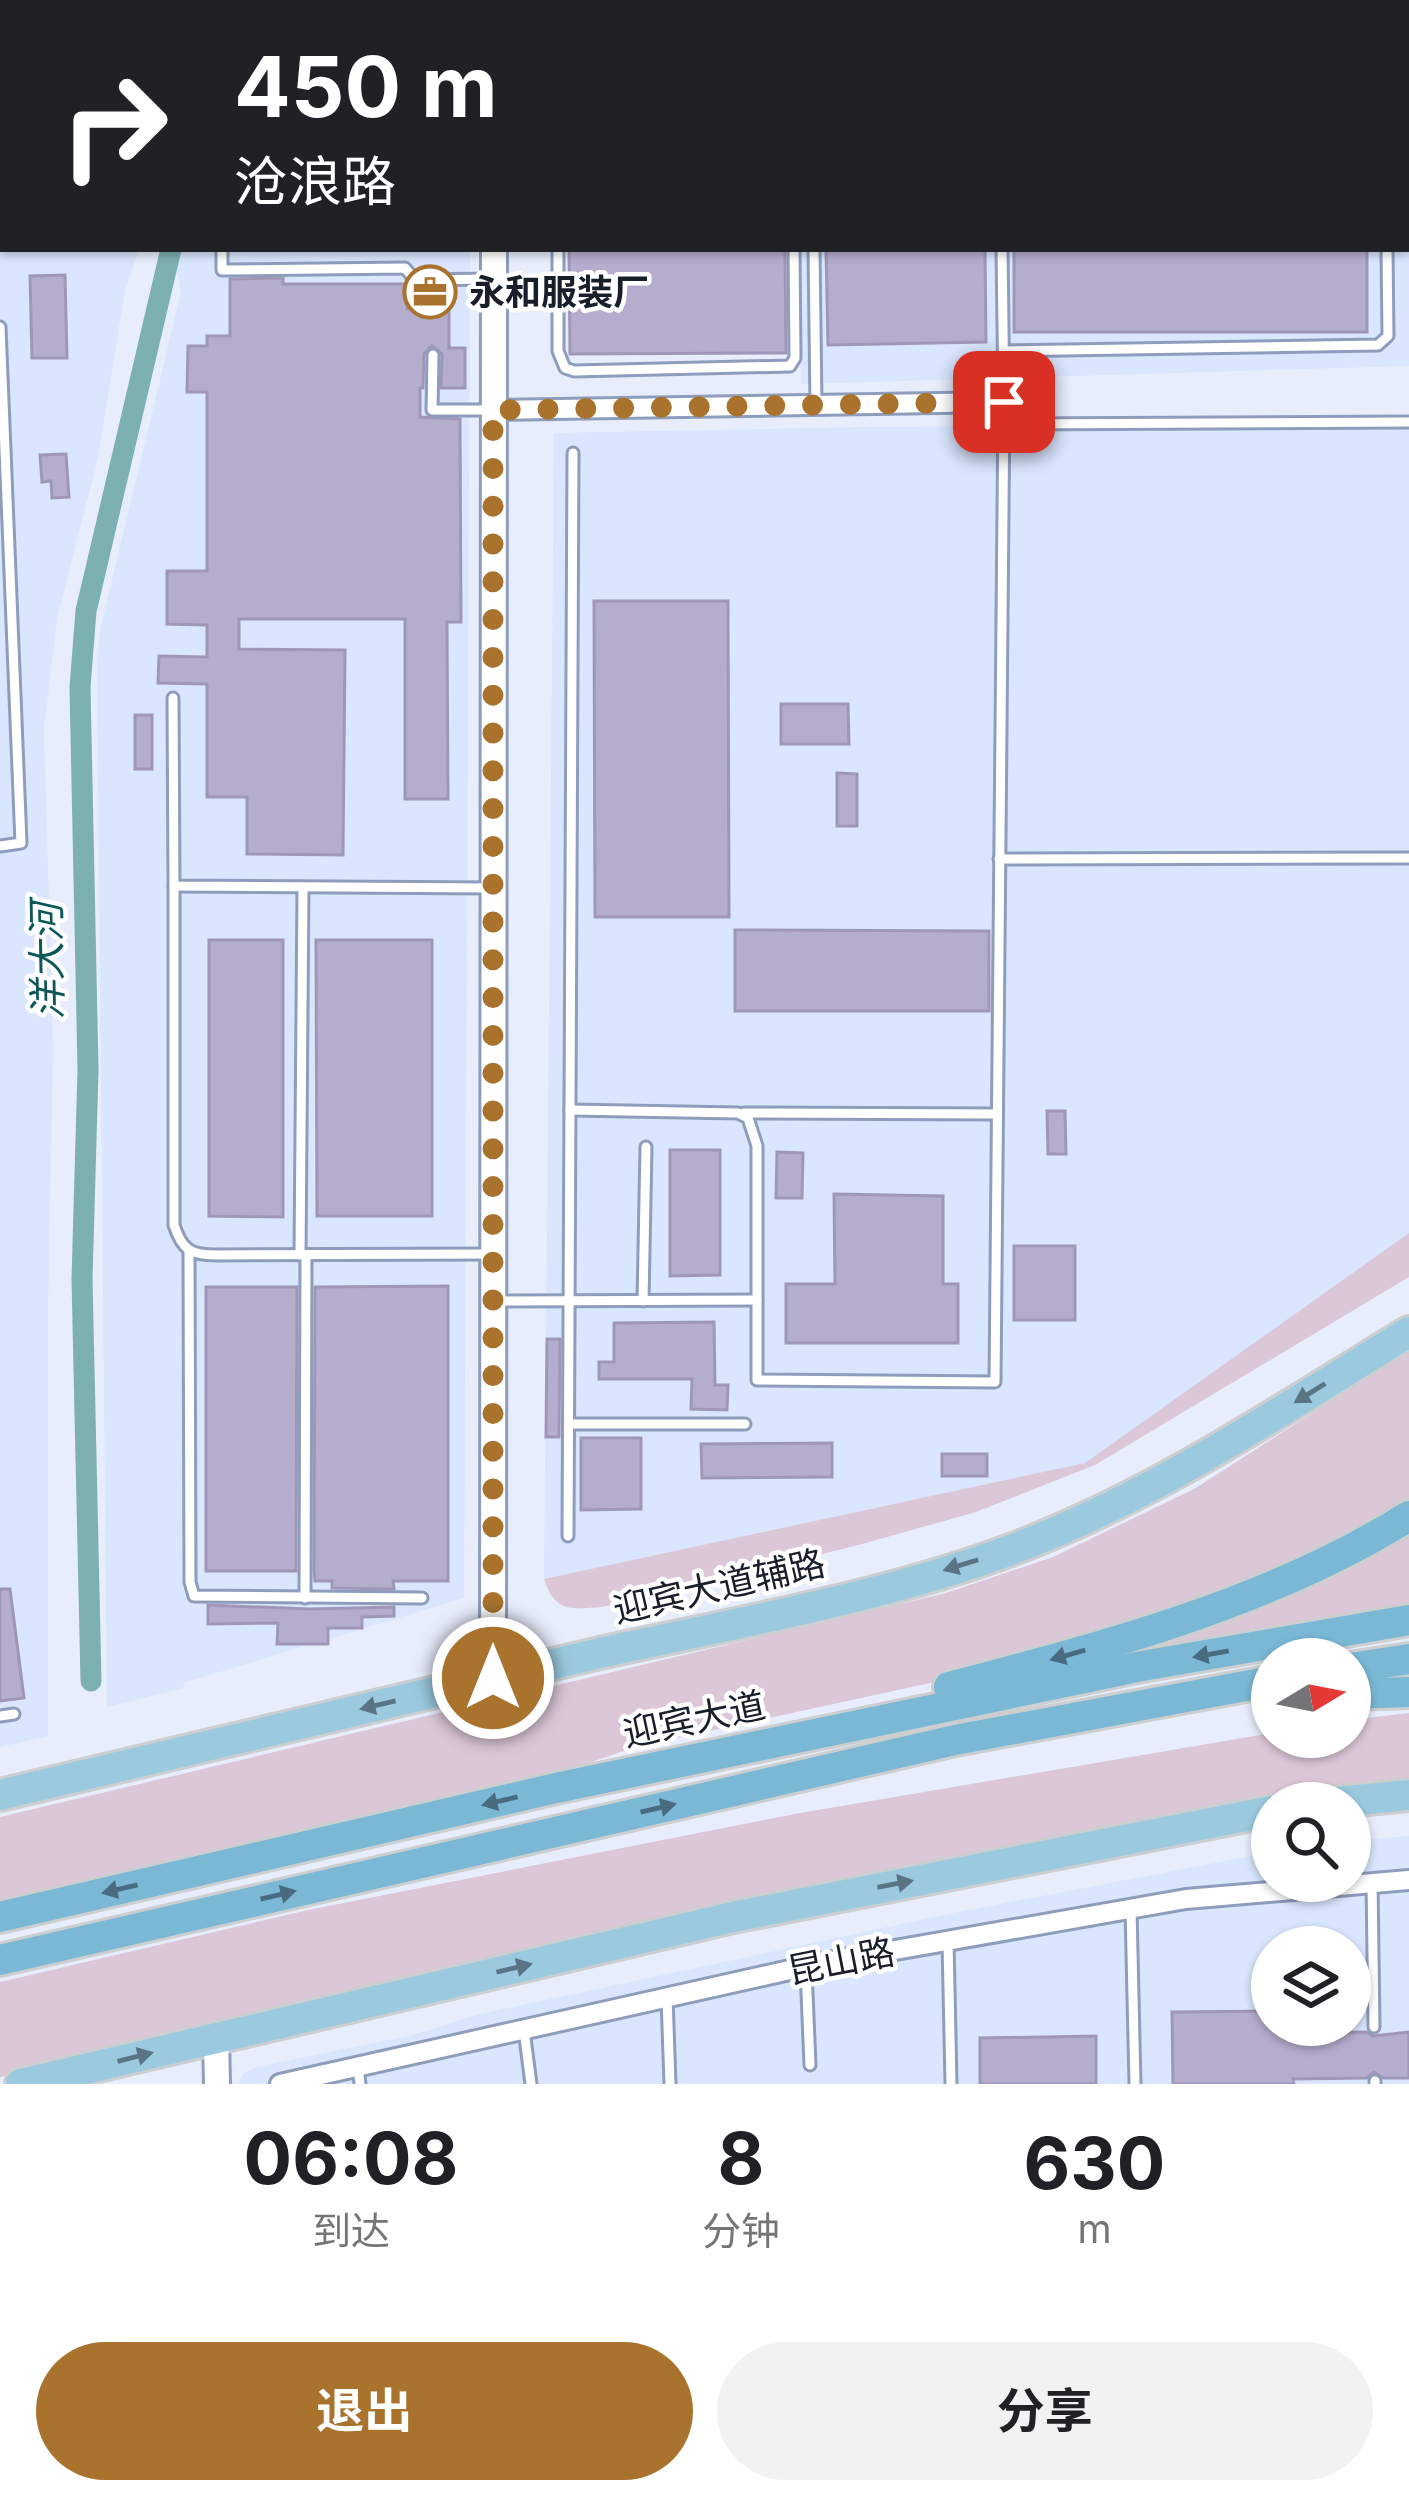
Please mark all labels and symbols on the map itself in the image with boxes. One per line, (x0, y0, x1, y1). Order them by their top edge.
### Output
office icon: 永和服装厂 (402, 264, 458, 320)
place label: 永和服装厂 (469, 270, 649, 314)
pin (953, 351, 1055, 453)
water label: 洋大河 (22, 895, 71, 1020)
one-way arrow (1293, 1381, 1326, 1403)
street label: 迎宾大道辅路 (609, 1540, 829, 1632)
one-way arrow (942, 1557, 979, 1575)
position arrow (430, 1615, 556, 1741)
north arrow (1251, 1638, 1371, 1758)
one-way arrow (1192, 1645, 1229, 1664)
one-way arrow (1049, 1646, 1086, 1665)
street label: 迎宾大道 (619, 1683, 769, 1755)
one-way arrow (359, 1696, 396, 1715)
one-way arrow (481, 1792, 518, 1811)
one-way arrow (639, 1798, 676, 1817)
one-way arrow (877, 1874, 915, 1893)
one-way arrow (101, 1881, 139, 1900)
one-way arrow (259, 1885, 297, 1904)
street label: 昆山路 (784, 1929, 898, 1993)
one-way arrow (496, 1957, 534, 1976)
one-way arrow (116, 2047, 153, 2066)

